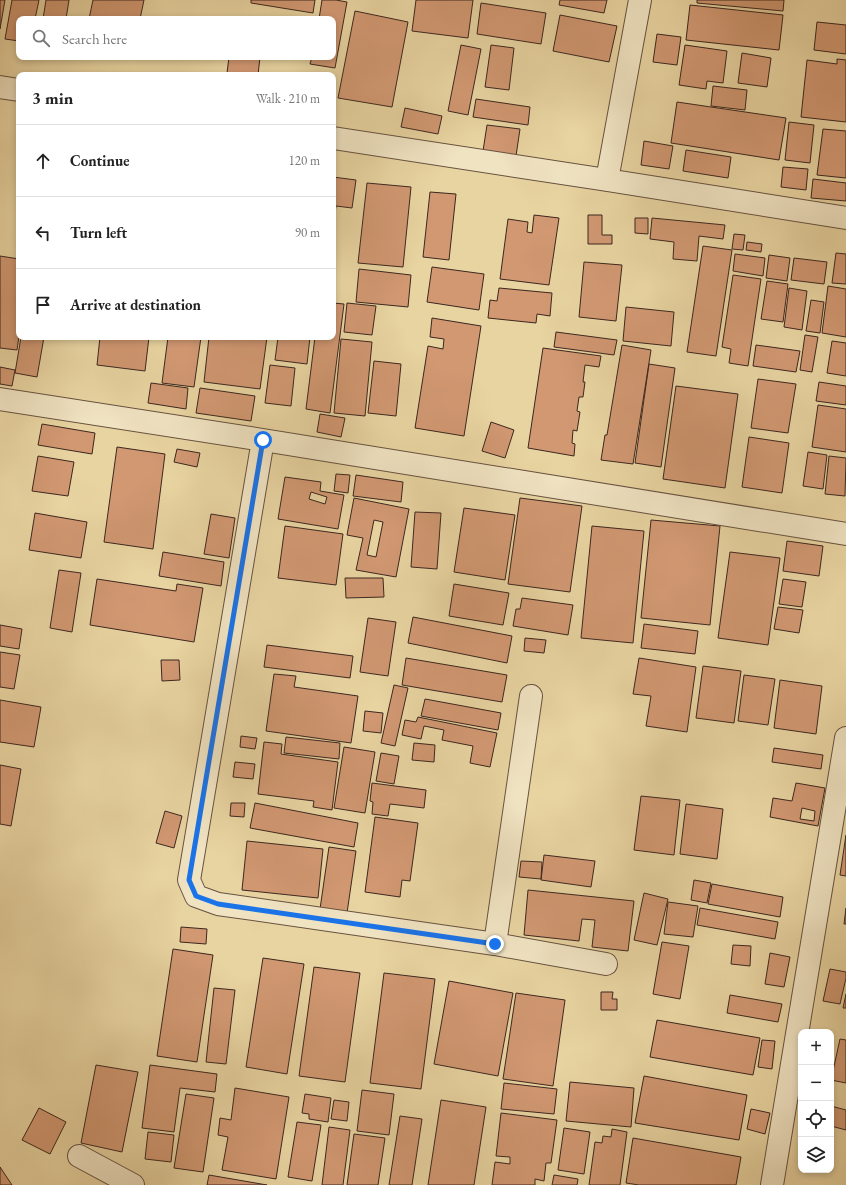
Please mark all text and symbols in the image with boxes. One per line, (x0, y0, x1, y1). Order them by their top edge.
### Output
search box (16, 16, 336, 60)
icon: search (30, 27, 52, 49)
text: Search here (62, 29, 127, 48)
text: 3 min (32, 87, 73, 109)
text: Walk · 210 m (256, 90, 320, 107)
icon: ahead (32, 150, 54, 172)
text: Continue (70, 151, 130, 170)
text: 120 m (289, 152, 320, 169)
icon: left (32, 222, 54, 244)
text: Turn left (70, 223, 127, 242)
text: 90 m (295, 224, 320, 241)
icon: arrive (32, 294, 54, 316)
text: Arrive at destination (70, 295, 201, 314)
route start (254, 431, 272, 449)
route end (486, 935, 504, 953)
map controls (798, 1029, 834, 1173)
button: + (798, 1029, 834, 1065)
button: − (798, 1065, 834, 1101)
button: locate (798, 1101, 834, 1137)
button: layers (798, 1137, 834, 1173)

